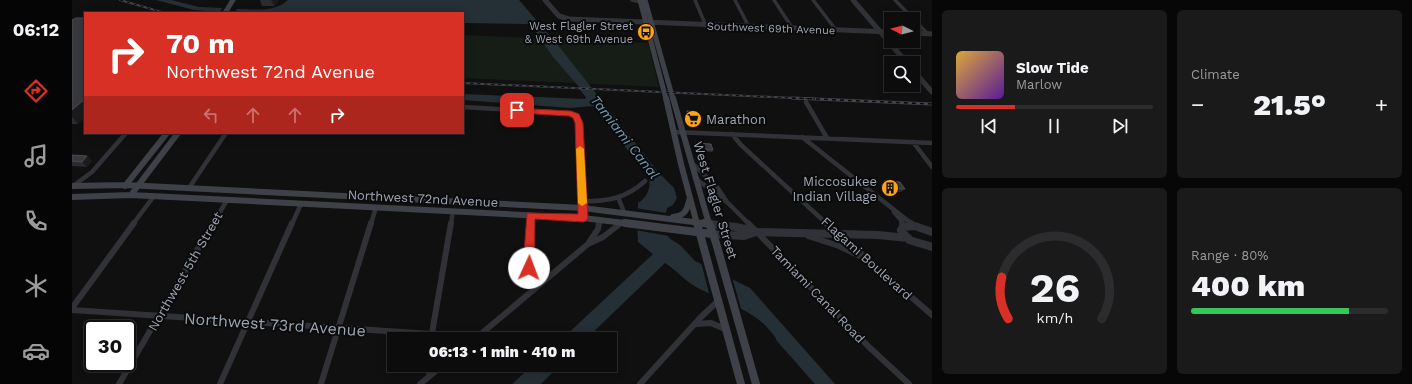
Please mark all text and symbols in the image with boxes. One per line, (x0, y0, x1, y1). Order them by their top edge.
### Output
north arrow (884, 12, 920, 48)
map controls (884, 12, 920, 92)
text: 06:12 (13, 19, 59, 40)
place label: West Flagler Street & West 69th Avenue (525, 20, 633, 46)
street label: Southwest 69th Avenue (707, 20, 835, 37)
bus stop icon: West Flagler Street & West 69th Avenue (636, 22, 656, 42)
text: 70 m (166, 27, 235, 60)
icon: right (100, 28, 152, 80)
button: search (884, 56, 920, 92)
text: Slow Tide (1016, 59, 1089, 77)
text: Northwest 72nd Avenue (166, 61, 375, 82)
text: Climate (1191, 67, 1240, 82)
icon: directions (22, 77, 50, 105)
text: Marlow (1016, 77, 1062, 92)
text: 21.5° (1253, 87, 1326, 122)
water label: Tamiami Canal (587, 92, 663, 182)
text: − (1191, 92, 1204, 117)
text: + (1375, 92, 1388, 117)
pin (500, 93, 534, 127)
icon: arrive (506, 99, 528, 121)
icon: left (200, 104, 222, 126)
icon: ahead (242, 104, 264, 126)
icon: ahead (284, 104, 306, 126)
icon: right (326, 104, 348, 126)
supermarket icon: Marathon (683, 109, 703, 129)
place label: Marathon (706, 112, 766, 127)
icon: previous (978, 115, 1000, 137)
icon: pause (1043, 115, 1065, 137)
icon: next (1109, 115, 1131, 137)
street label: West Flagler Street (690, 139, 741, 261)
icon: music (22, 142, 50, 170)
place label: Miccosukee Indian Village (793, 174, 877, 204)
building icon: Miccosukee Indian Village (880, 178, 900, 198)
street label: Northwest 72nd Avenue (347, 187, 499, 210)
icon: phone (22, 207, 50, 235)
street label: Northwest 5th Street (145, 209, 226, 333)
street label: Flagami Boulevard (818, 214, 915, 303)
street label: Tamiami Canal Road (768, 243, 868, 346)
position arrow (508, 247, 550, 289)
text: Range · 80% (1191, 248, 1269, 263)
text: 26 (1029, 263, 1080, 312)
text: 400 km (1191, 268, 1305, 303)
icon: climate (22, 272, 50, 300)
street label: Northwest 73rd Avenue (183, 309, 366, 340)
text: km/h (1036, 310, 1073, 326)
speed limit sign: 30 (84, 320, 136, 372)
icon: car (22, 337, 50, 365)
text: 06:13 · 1 min · 410 m (429, 343, 575, 361)

